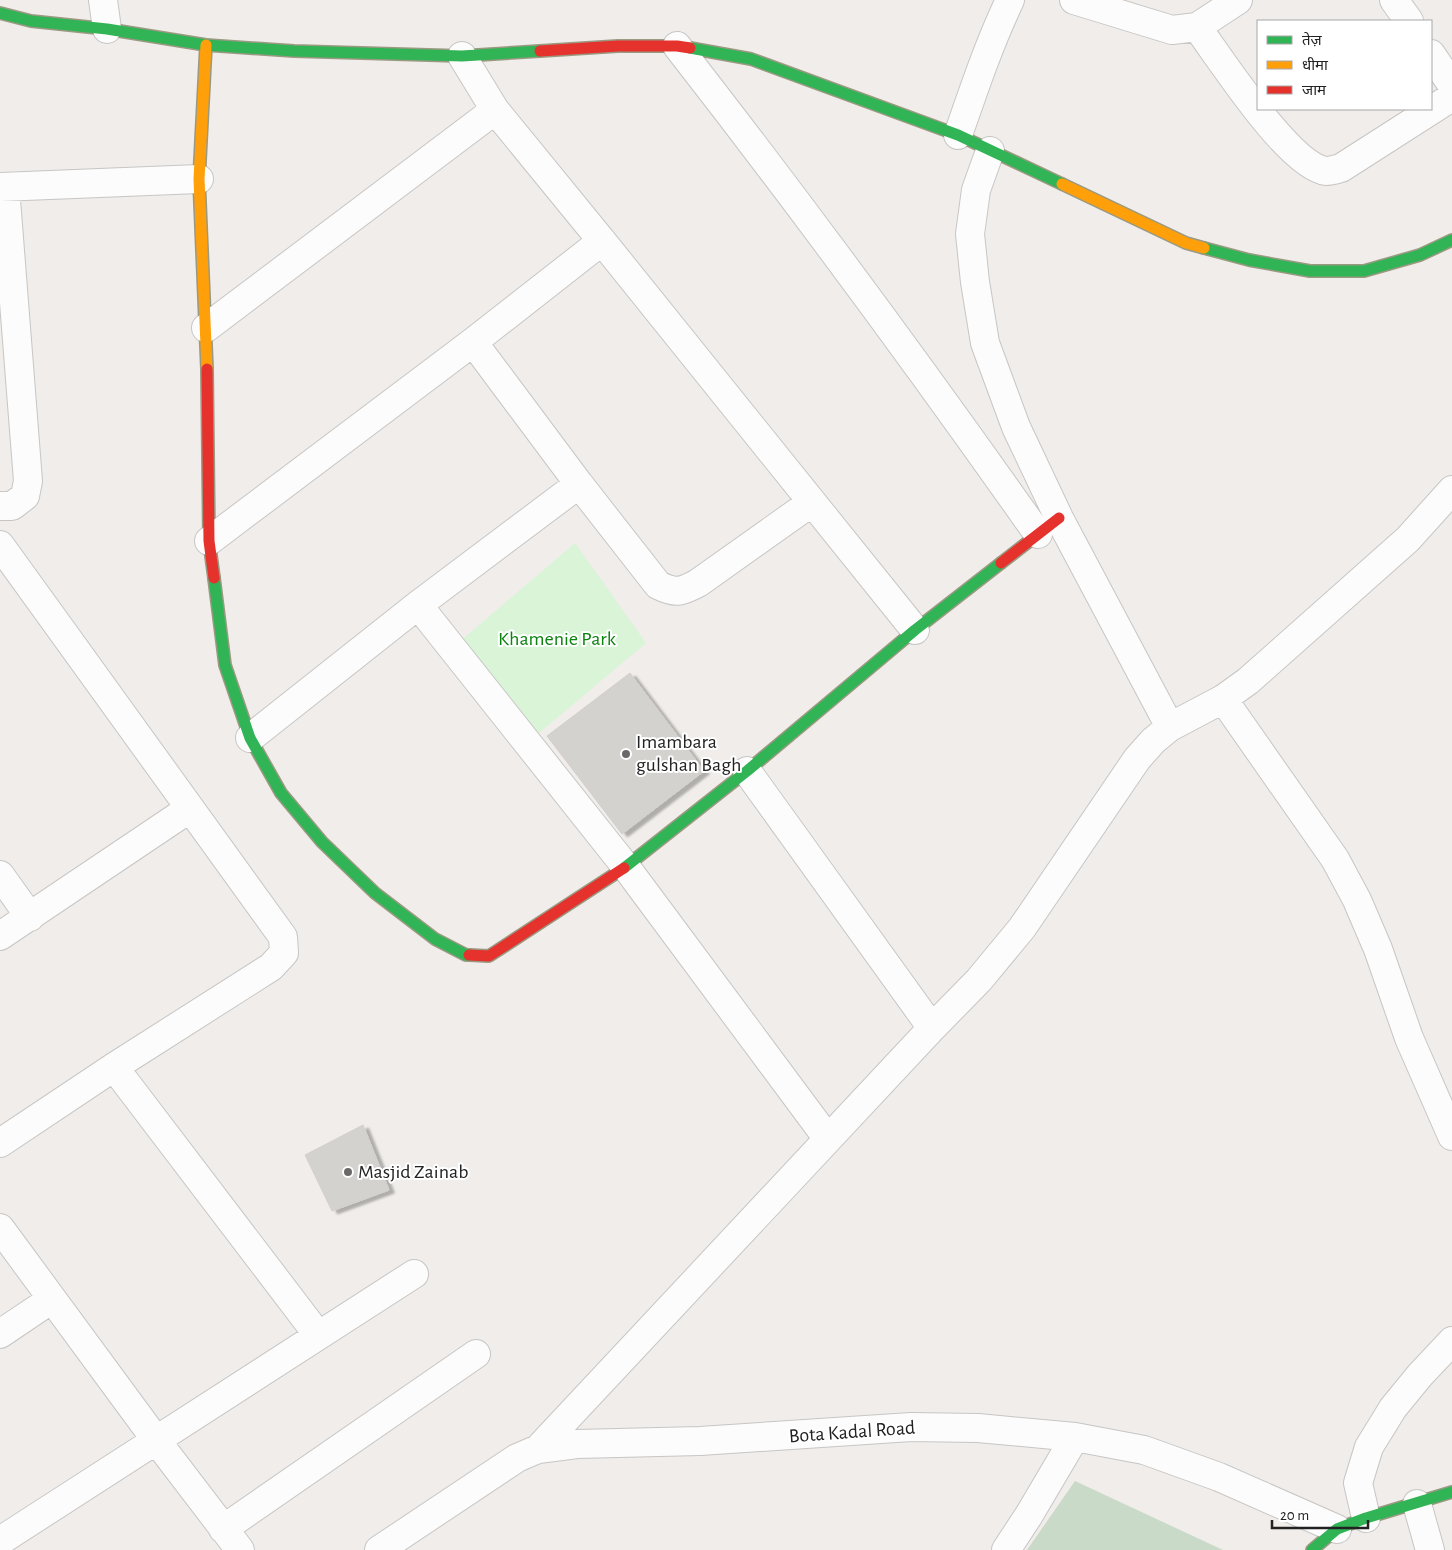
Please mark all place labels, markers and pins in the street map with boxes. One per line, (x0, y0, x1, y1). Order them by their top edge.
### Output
place label: Imambara gulshan Bagh (636, 732, 741, 775)
marker: Imambara gulshan Bagh (620, 748, 632, 760)
place label: Masjid Zainab (358, 1162, 469, 1182)
marker: Masjid Zainab (342, 1166, 354, 1178)

